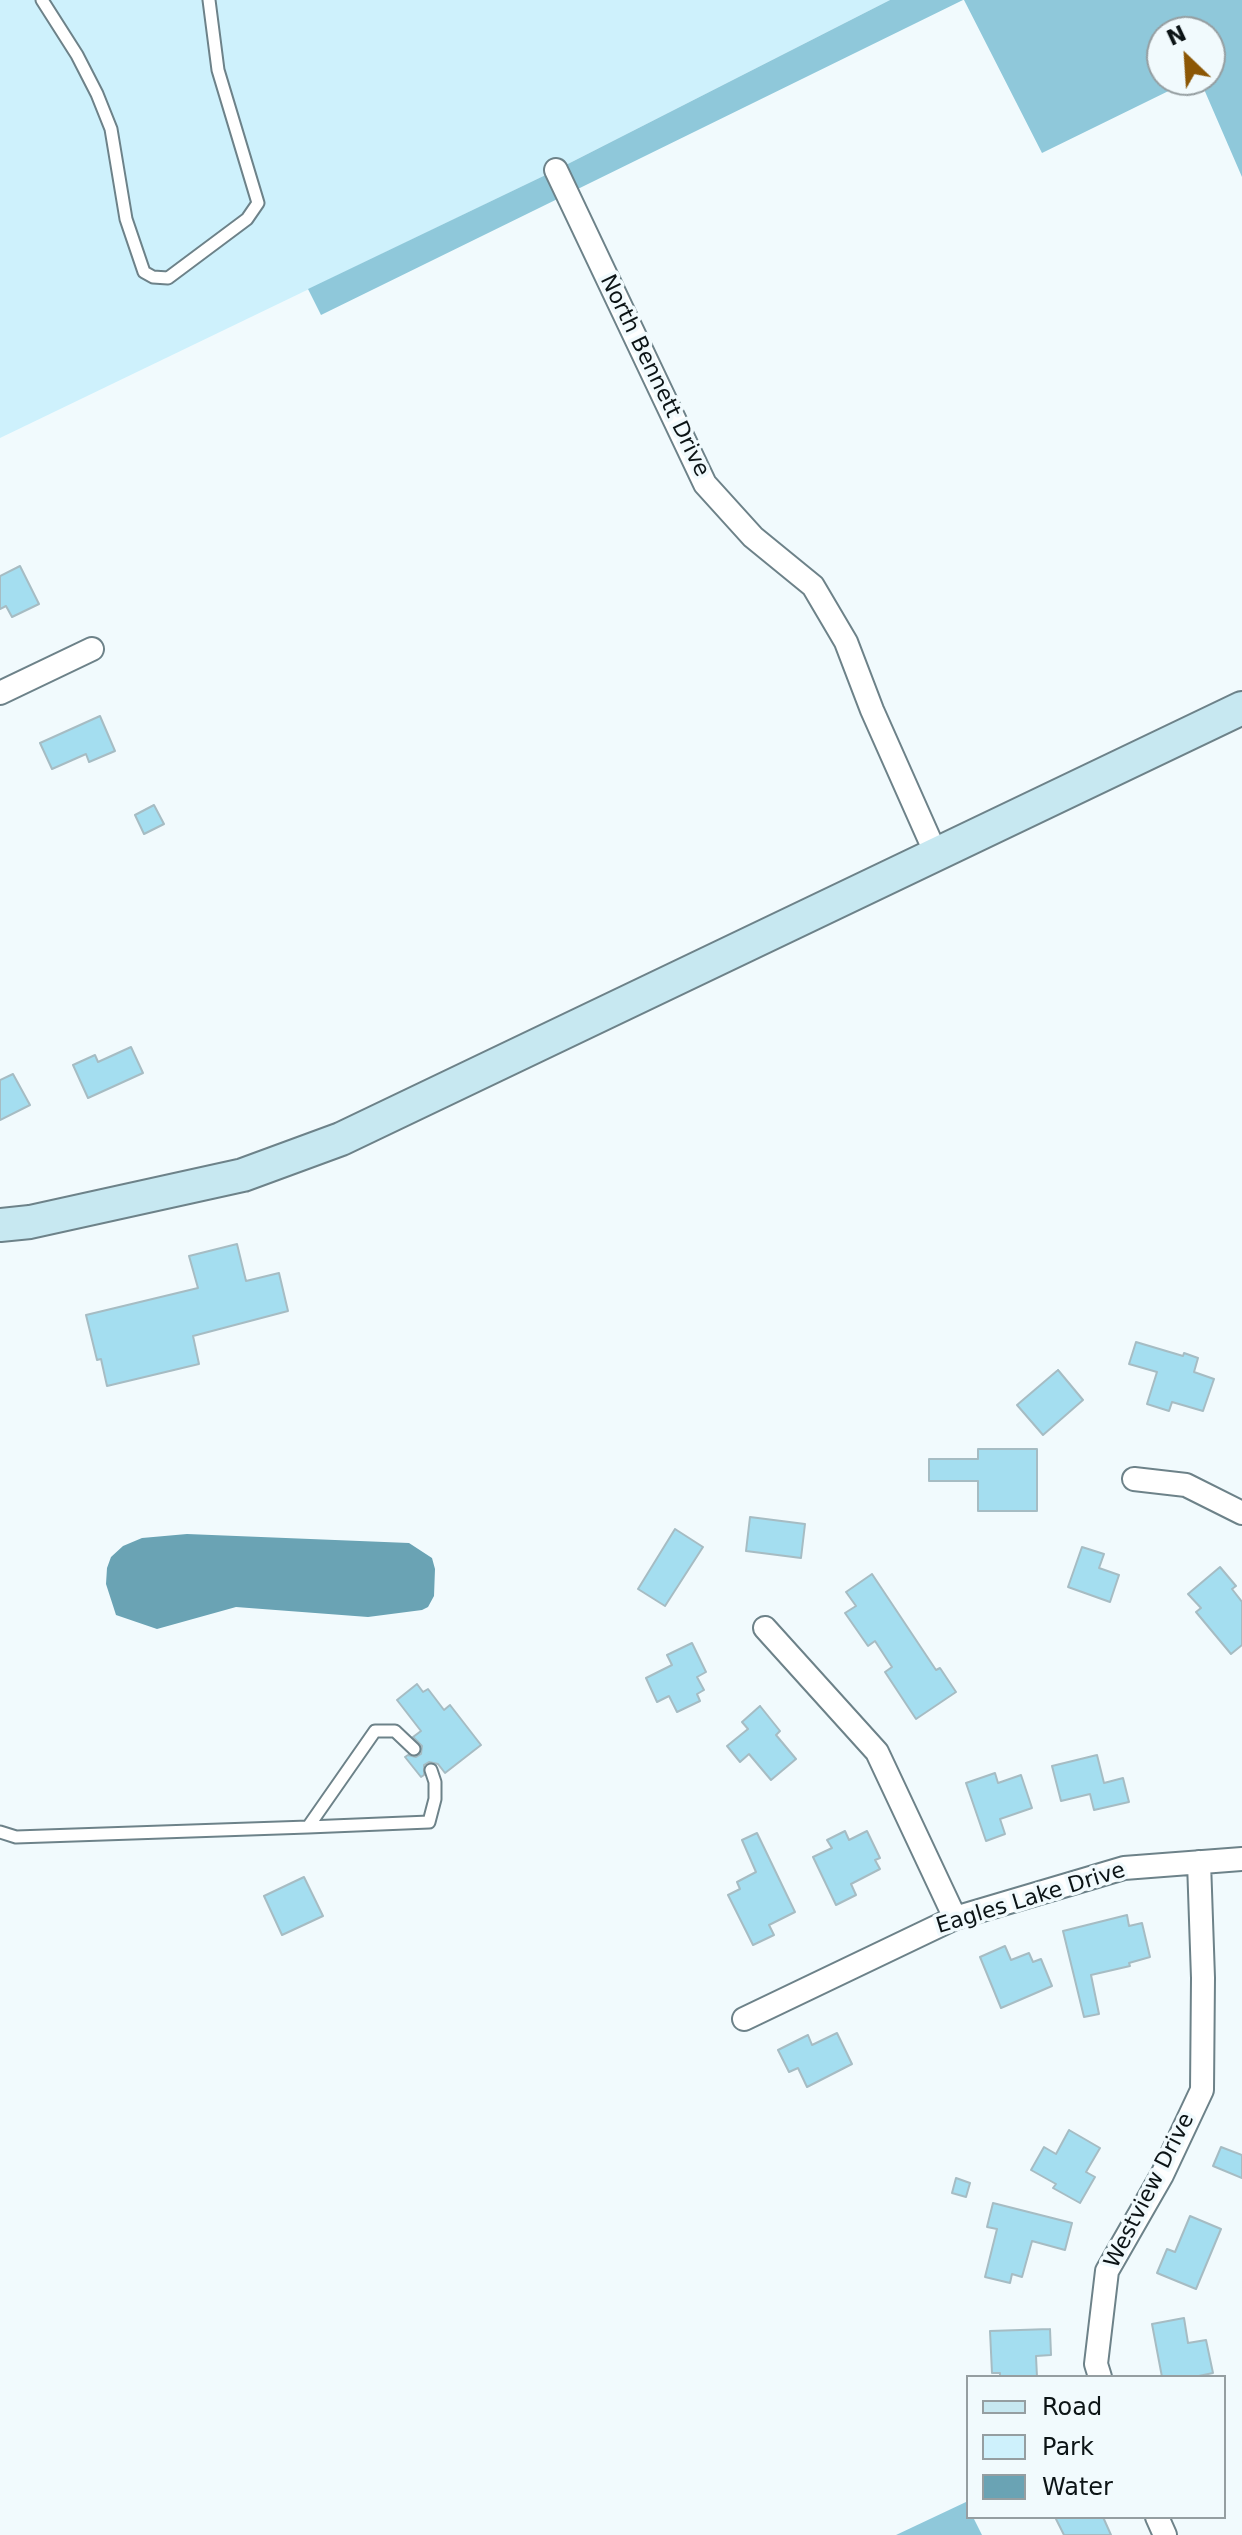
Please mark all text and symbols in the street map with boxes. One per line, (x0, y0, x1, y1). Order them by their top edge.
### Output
north arrow (1146, 16, 1226, 96)
text: N (1163, 20, 1190, 51)
street label: North Bennett Drive (594, 271, 714, 481)
street label: Eagles Lake Drive (933, 1858, 1129, 1940)
street label: Westview Drive (1100, 2109, 1200, 2273)
legend (966, 2375, 1226, 2519)
text: Road (1042, 2393, 1102, 2421)
text: Park (1042, 2433, 1094, 2461)
text: Water (1042, 2473, 1113, 2501)

